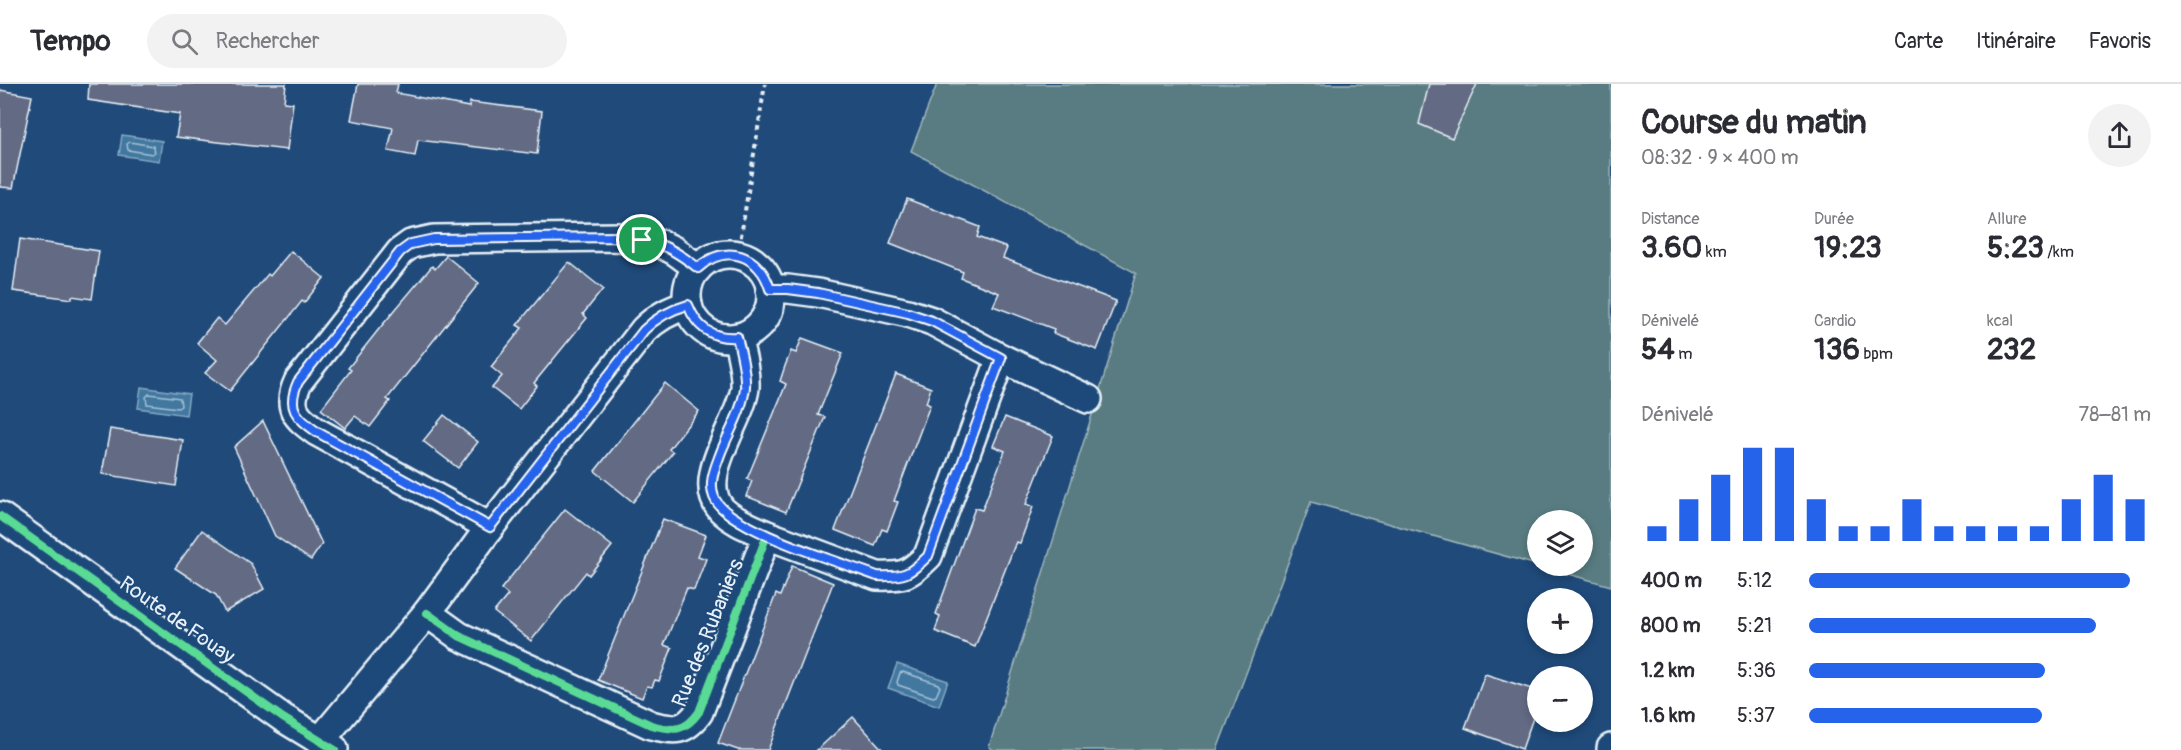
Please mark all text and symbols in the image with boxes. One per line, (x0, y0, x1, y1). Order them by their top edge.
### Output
search box (147, 14, 567, 68)
text: Tempo (30, 24, 111, 59)
icon: search (168, 25, 201, 58)
text: Rechercher (216, 27, 320, 55)
text: Carte (1894, 28, 1943, 55)
text: Itinéraire (1976, 28, 2056, 55)
text: Favoris (2089, 28, 2151, 55)
text: Course du matin (1641, 102, 1867, 143)
button: share (2088, 104, 2151, 167)
text: 08:32 · 9 × 400 m (1641, 145, 1799, 170)
text: Distance (1641, 209, 1700, 229)
text: Durée (1814, 209, 1854, 229)
text: Allure (1987, 209, 2026, 229)
pin (616, 214, 667, 265)
icon: arrive (625, 223, 658, 256)
text: 3.60 (1641, 229, 1702, 266)
text: 19:23 (1814, 229, 1882, 266)
text: 5:23 (1987, 229, 2044, 266)
text: km (1702, 242, 1727, 262)
text: /km (2044, 242, 2074, 262)
text: Dénivelé (1641, 311, 1699, 331)
text: Cardio (1814, 311, 1856, 331)
text: kcal (1987, 311, 2013, 331)
text: 54 (1641, 331, 1675, 368)
text: 136 (1814, 331, 1860, 368)
text: 232 (1987, 331, 2036, 368)
text: m (1675, 344, 1692, 364)
text: bpm (1860, 344, 1893, 364)
text: Dénivelé (1641, 402, 1714, 427)
text: 78–81 m (2079, 402, 2151, 427)
map controls (1527, 510, 1593, 732)
button: layers (1527, 510, 1593, 576)
street label: Rue des Rubaniers (666, 554, 750, 711)
text: 400 m (1641, 568, 1702, 593)
text: 5:12 (1737, 568, 1772, 593)
street label: Route de Fouay (114, 570, 240, 670)
button: + (1527, 588, 1593, 654)
text: 800 m (1641, 613, 1701, 638)
text: 5:21 (1737, 613, 1772, 638)
text: 1.2 km (1641, 658, 1695, 683)
text: 5:36 (1737, 658, 1776, 683)
button: − (1527, 666, 1593, 732)
text: 1.6 km (1641, 703, 1695, 728)
text: 5:37 (1737, 703, 1775, 728)

